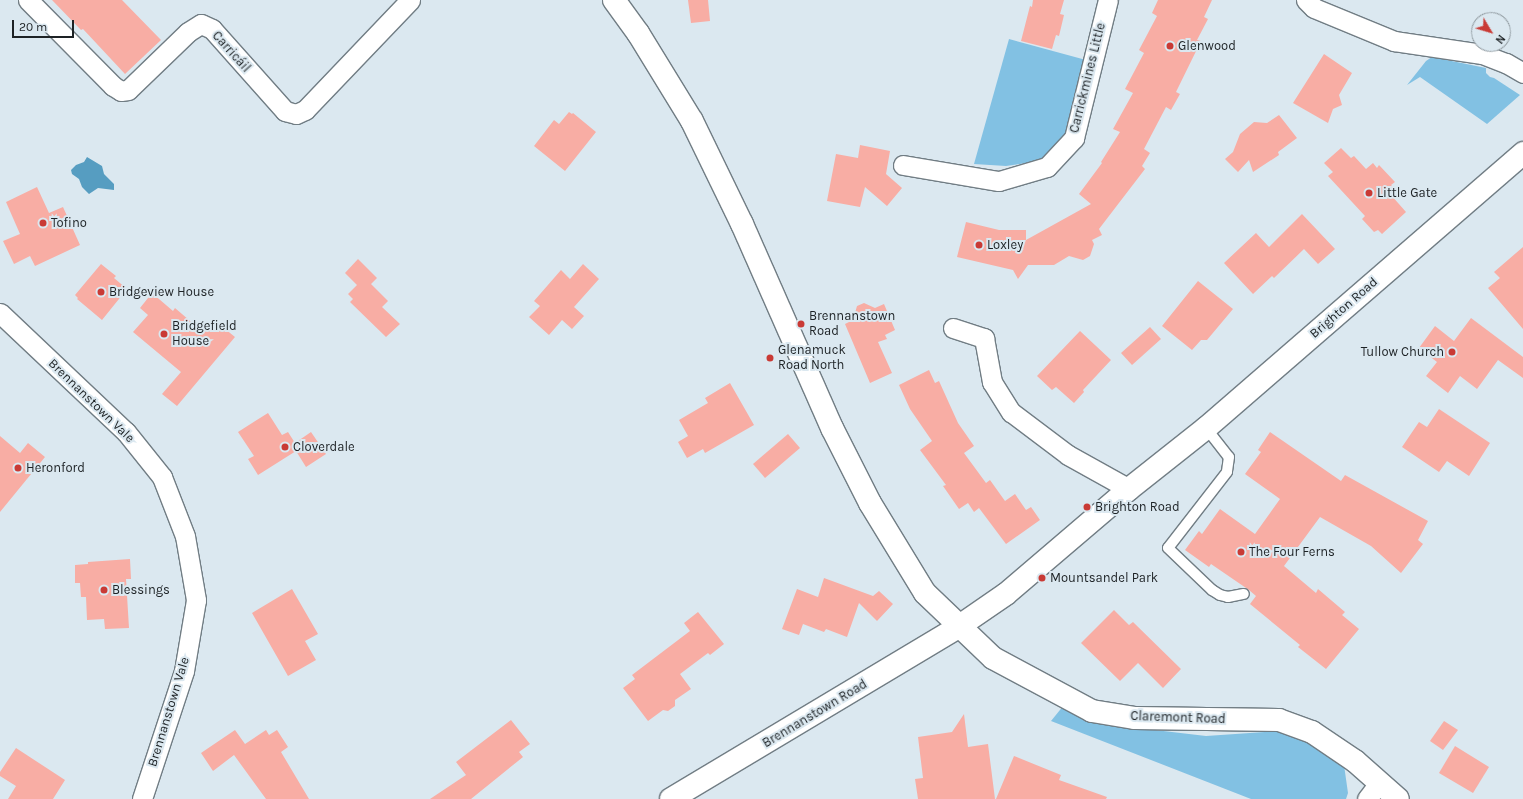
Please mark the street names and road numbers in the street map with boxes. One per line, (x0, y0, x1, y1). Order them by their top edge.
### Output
street label: Carrickmines Little (1067, 21, 1109, 135)
street label: Carricáil (209, 28, 253, 76)
street label: Brighton Road (1307, 274, 1381, 342)
street label: Brennanstown Vale (45, 356, 137, 446)
street label: Brennanstown Vale (145, 655, 193, 769)
street label: Brennanstown Road (760, 677, 870, 751)
street label: Claremont Road (1130, 709, 1226, 727)

